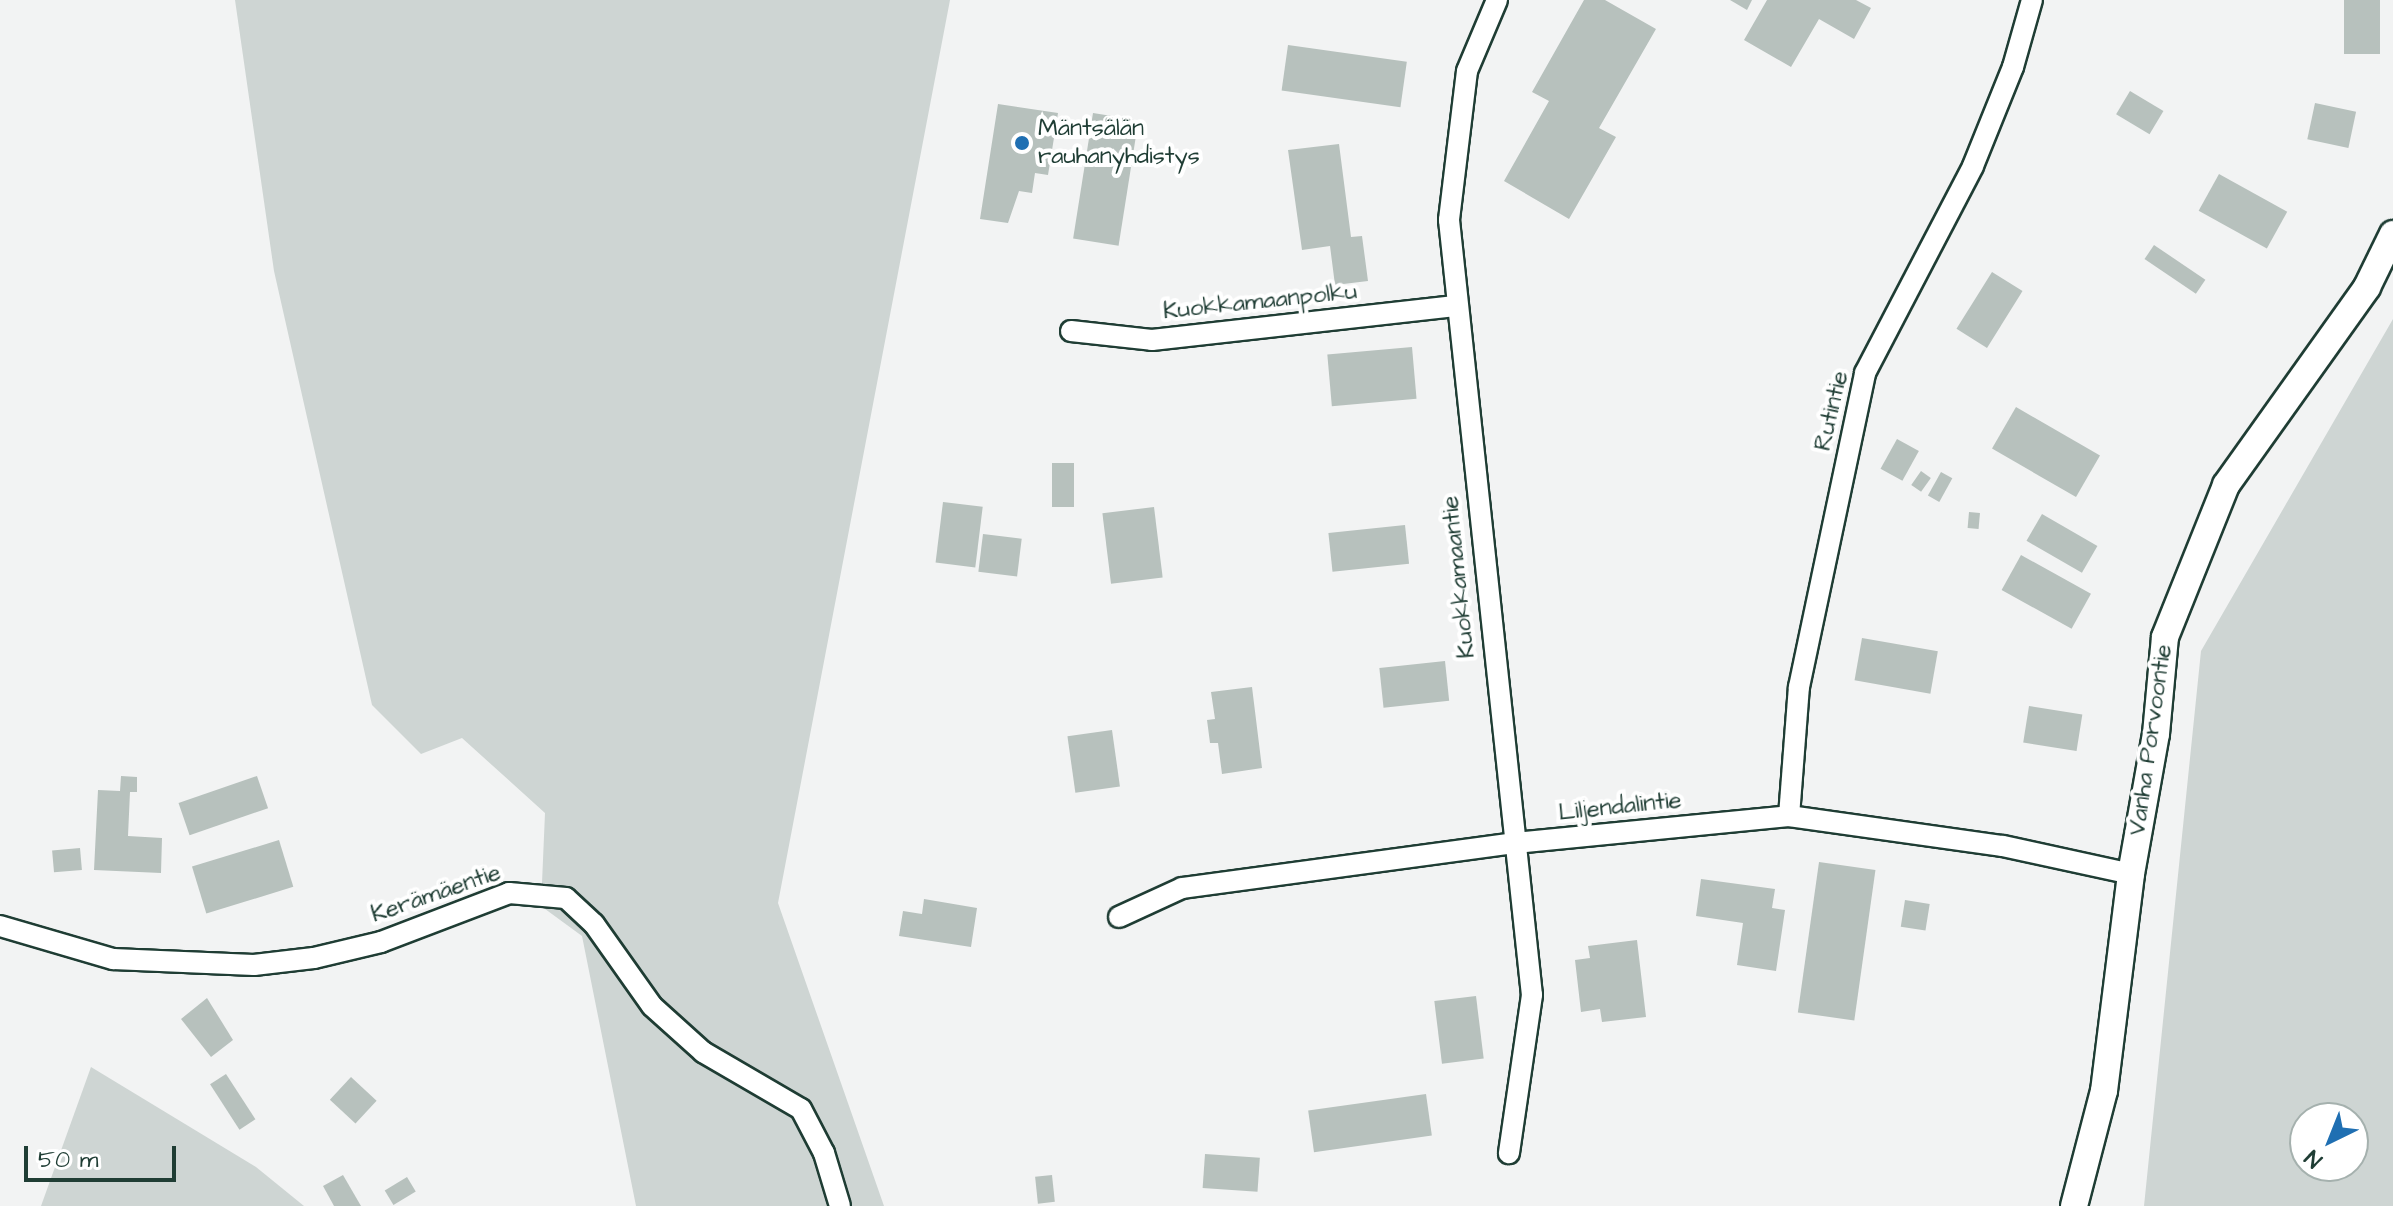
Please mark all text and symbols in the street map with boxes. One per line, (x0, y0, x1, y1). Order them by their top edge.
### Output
place label: Mäntsälän rauhanyhdistys (1038, 115, 1200, 171)
marker: Mäntsälän rauhanyhdistys (1013, 134, 1031, 152)
street label: Kuokkamaanpolku (1162, 278, 1358, 326)
street label: Rutintie (1809, 368, 1855, 454)
street label: Kuokkamaantie (1436, 494, 1482, 660)
street label: Vanha Porvoontie (2123, 643, 2179, 837)
street label: Liljendalintie (1557, 786, 1683, 828)
street label: Kerämäentie (367, 858, 505, 930)
north arrow (2289, 1102, 2369, 1182)
scale bar (28, 1130, 180, 1180)
text: N (2298, 1142, 2329, 1175)
text: 50 m (38, 1143, 98, 1177)

